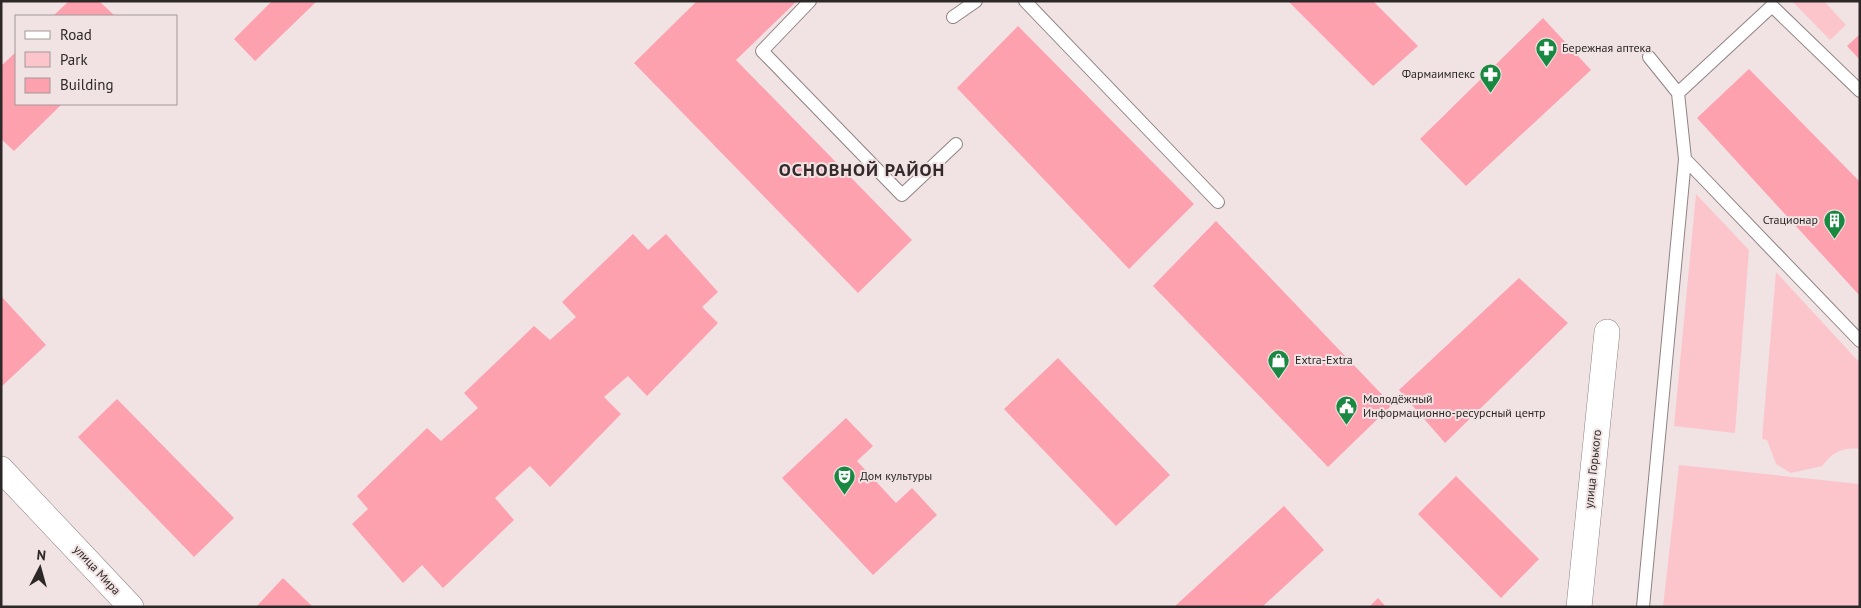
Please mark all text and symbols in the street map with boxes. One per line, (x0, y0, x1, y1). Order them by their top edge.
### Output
legend (15, 15, 178, 105)
text: Road (60, 25, 92, 44)
pharmacy icon: Бережная аптека (1534, 36, 1558, 67)
place label: Бережная аптека (1562, 40, 1651, 55)
text: Park (60, 50, 88, 69)
pharmacy icon: Фармаимпекс (1479, 62, 1503, 93)
place label: Фармаимпекс (1402, 66, 1476, 81)
text: Building (60, 75, 114, 94)
district label: ОСНОВНОЙ РАЙОН (779, 158, 945, 181)
building icon: Стационар (1822, 208, 1846, 239)
place label: Стационар (1763, 212, 1818, 227)
shop icon: Extra-Extra (1267, 348, 1291, 379)
place label: Extra-Extra (1295, 352, 1353, 367)
place label: Молодёжный Информационно-ресурсный центр (1363, 391, 1545, 420)
public building icon: Молодёжный Информационно-ресурсный центр (1335, 394, 1359, 425)
street label: улица Горького (1581, 429, 1604, 509)
theatre icon: Дом культуры (832, 464, 856, 495)
place label: Дом культуры (860, 468, 932, 483)
street label: улица Мира (71, 542, 124, 598)
north arrow (15, 543, 65, 593)
text: N (36, 546, 47, 565)

